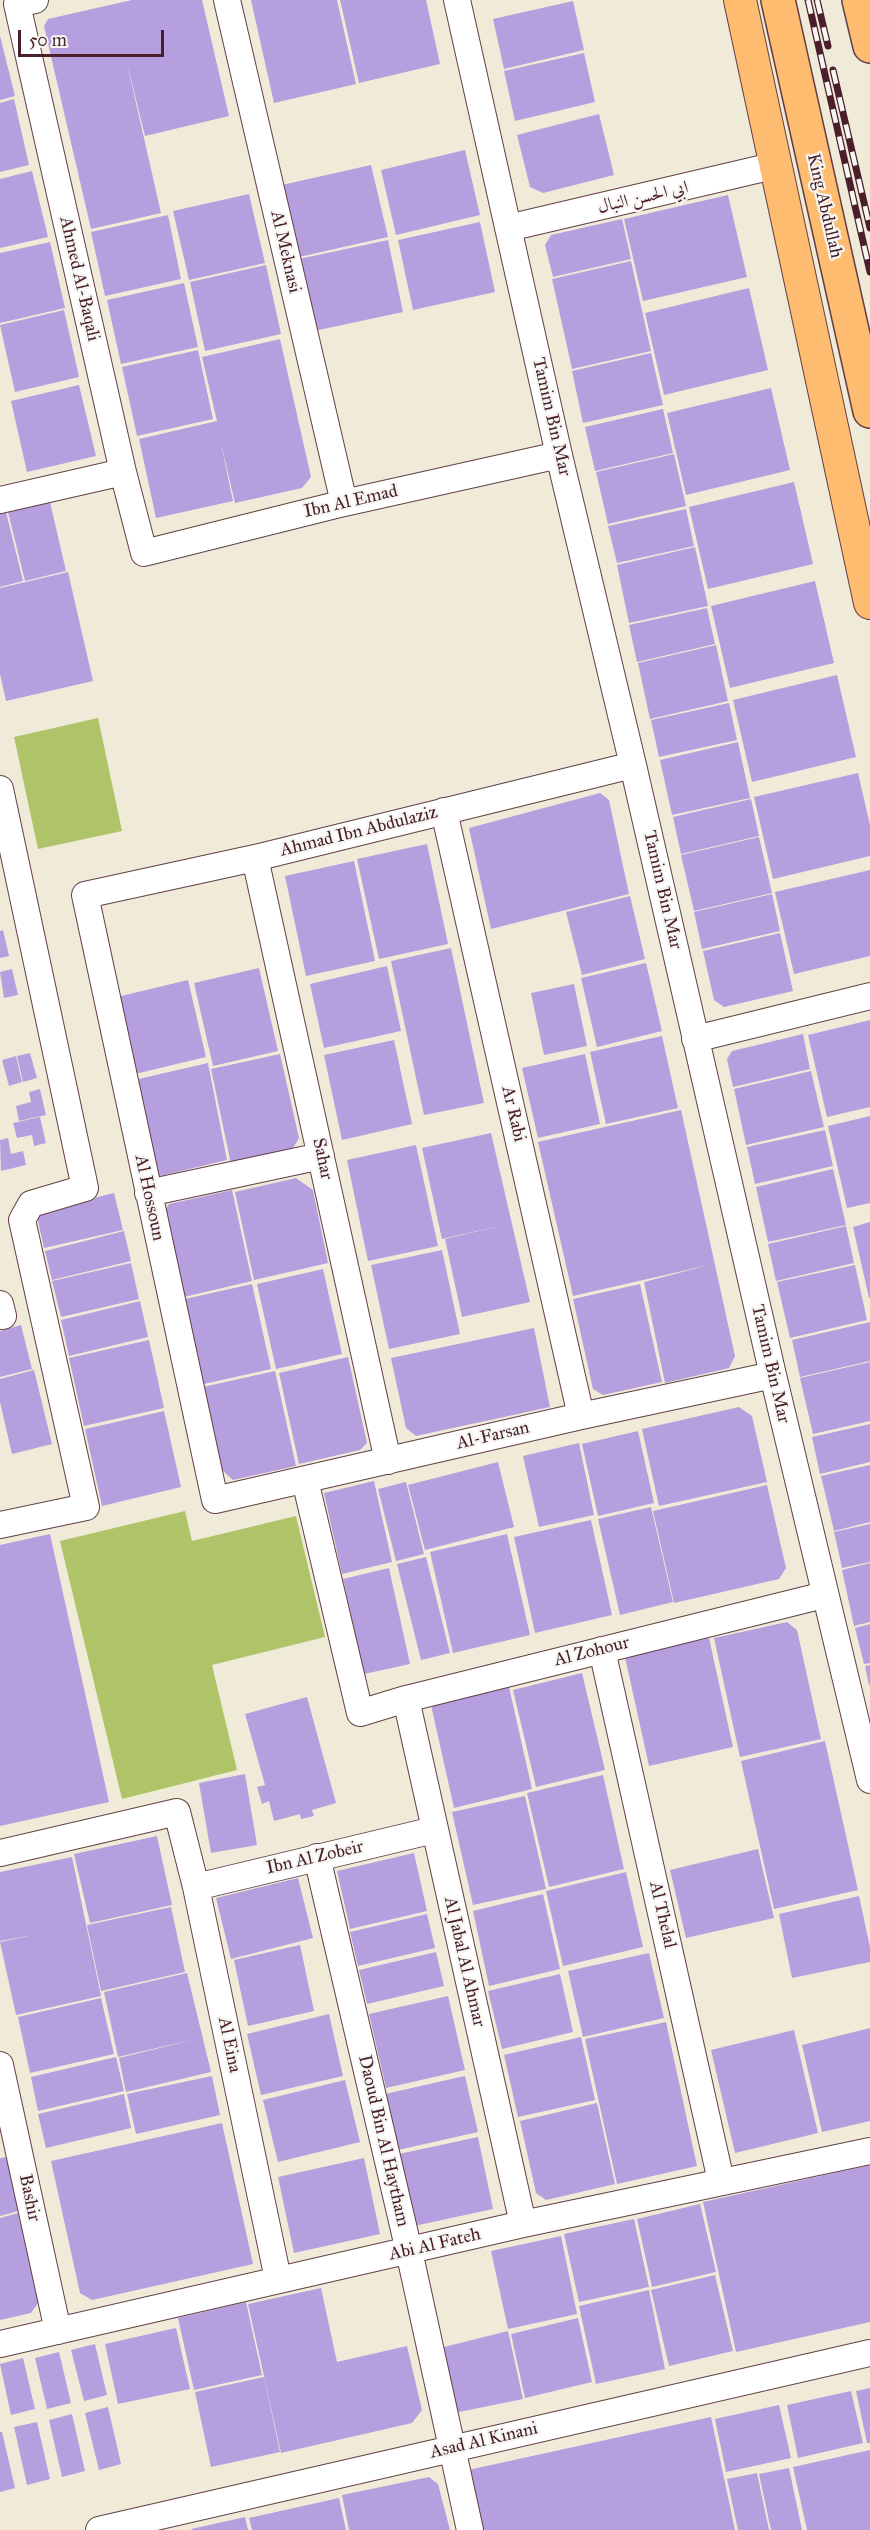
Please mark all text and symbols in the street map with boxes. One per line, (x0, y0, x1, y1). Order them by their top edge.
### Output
scale bar (21, 18, 166, 56)
text: 50 m (29, 29, 67, 51)
street label: King Abdullah (801, 152, 847, 260)
street label: ابي الحسن النبال (596, 177, 690, 219)
street label: Al Meknasi (265, 209, 305, 295)
street label: Ahmed Al-Baqali (54, 214, 104, 344)
street label: Tamim Bin Mar (527, 356, 575, 478)
street label: Ibn Al Emad (302, 481, 400, 523)
street label: Ahmad Ibn Abdulaziz (278, 802, 440, 862)
street label: Tamim Bin Mar (638, 829, 686, 951)
street label: Ar Rabi (496, 1084, 530, 1144)
street label: Sahar (307, 1136, 337, 1182)
street label: Al Hossoun (129, 1153, 169, 1243)
street label: Tamim Bin Mar (746, 1303, 794, 1425)
street label: Al-Farsan (455, 1417, 531, 1455)
street label: Al Zohour (552, 1632, 632, 1672)
street label: Ibn Al Zobeir (264, 1836, 366, 1880)
street label: Al Thelal (644, 1879, 680, 1951)
street label: Al Jabal Al Ahmar (439, 1895, 489, 2029)
street label: Al Eina (213, 2015, 245, 2075)
street label: Daoud Bin Al Haytham (353, 2053, 413, 2229)
street label: Bashir (13, 2172, 45, 2224)
street label: Abi Al Fateh (387, 2224, 483, 2266)
street label: Asad Al Kinani (428, 2418, 540, 2464)

